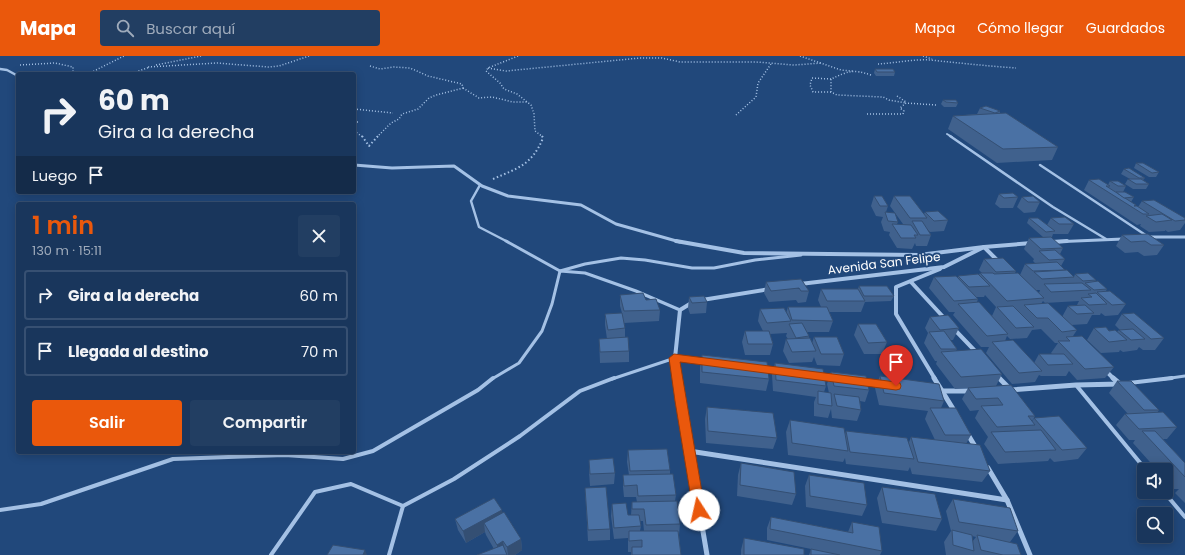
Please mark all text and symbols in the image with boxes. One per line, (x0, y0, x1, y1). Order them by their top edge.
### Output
search box (100, 10, 380, 46)
text: Mapa (20, 15, 76, 42)
icon: search (114, 17, 136, 39)
text: Buscar aquí (146, 18, 235, 39)
text: Mapa (915, 18, 955, 38)
text: Cómo llegar (977, 18, 1064, 38)
text: Guardados (1086, 18, 1165, 38)
text: 60 m (98, 81, 170, 120)
icon: right (32, 88, 84, 140)
text: Gira a la derecha (98, 119, 254, 144)
icon: arrive (85, 164, 107, 186)
text: Luego (32, 165, 77, 186)
text: 1 min (32, 209, 94, 242)
button: close (298, 215, 340, 257)
text: 130 m · 15:11 (32, 241, 102, 260)
street label: Avenida San Felipe (827, 248, 941, 278)
icon: right (34, 284, 56, 306)
text: Gira a la derecha (68, 285, 199, 306)
text: 60 m (300, 285, 338, 306)
icon: arrive (34, 340, 56, 362)
text: Llegada al destino (68, 341, 209, 362)
text: 70 m (301, 341, 338, 362)
pin (879, 345, 913, 386)
icon: arrive (885, 351, 907, 373)
button: Salir (32, 400, 182, 446)
button: Compartir (190, 400, 340, 446)
map controls (1137, 463, 1173, 543)
button: sound (1137, 463, 1173, 499)
position arrow (678, 489, 720, 531)
button: search (1137, 507, 1173, 543)

